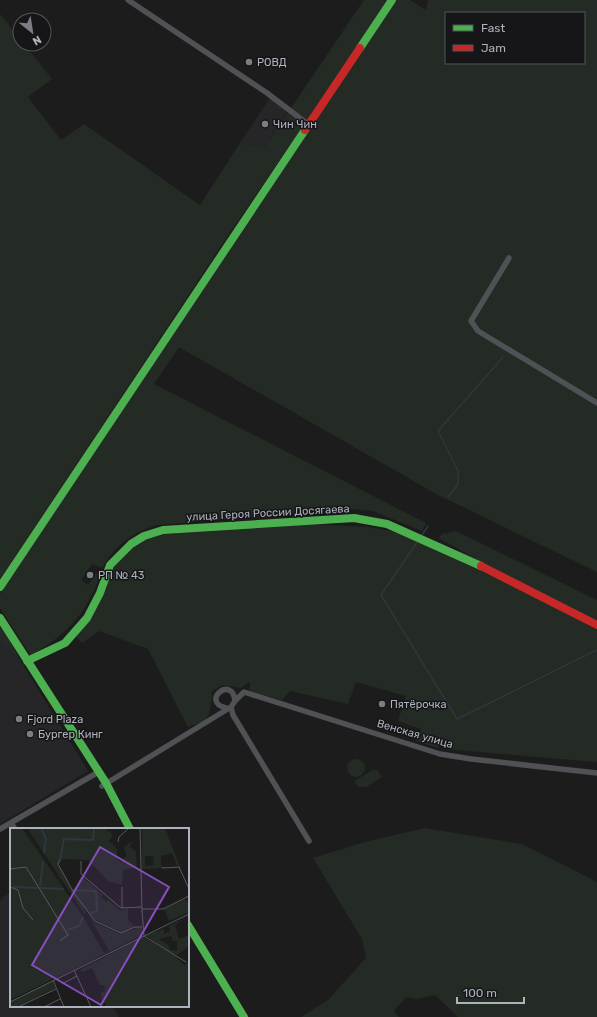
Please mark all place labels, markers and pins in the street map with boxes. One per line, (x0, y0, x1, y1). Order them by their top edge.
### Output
place label: РОВД (257, 56, 287, 69)
marker: РОВД (244, 57, 254, 67)
place label: Чин Чин (273, 118, 317, 131)
marker: Чин Чин (260, 119, 270, 129)
place label: РП № 43 (98, 569, 145, 582)
marker: РП № 43 (85, 570, 95, 580)
place label: Пятёрочка (390, 698, 447, 711)
marker: Пятёрочка (377, 699, 387, 709)
place label: Fjord Plaza (27, 713, 83, 726)
marker: Fjord Plaza (14, 714, 24, 724)
place label: Бургер Кинг (38, 728, 103, 741)
marker: Бургер Кинг (25, 729, 35, 739)

